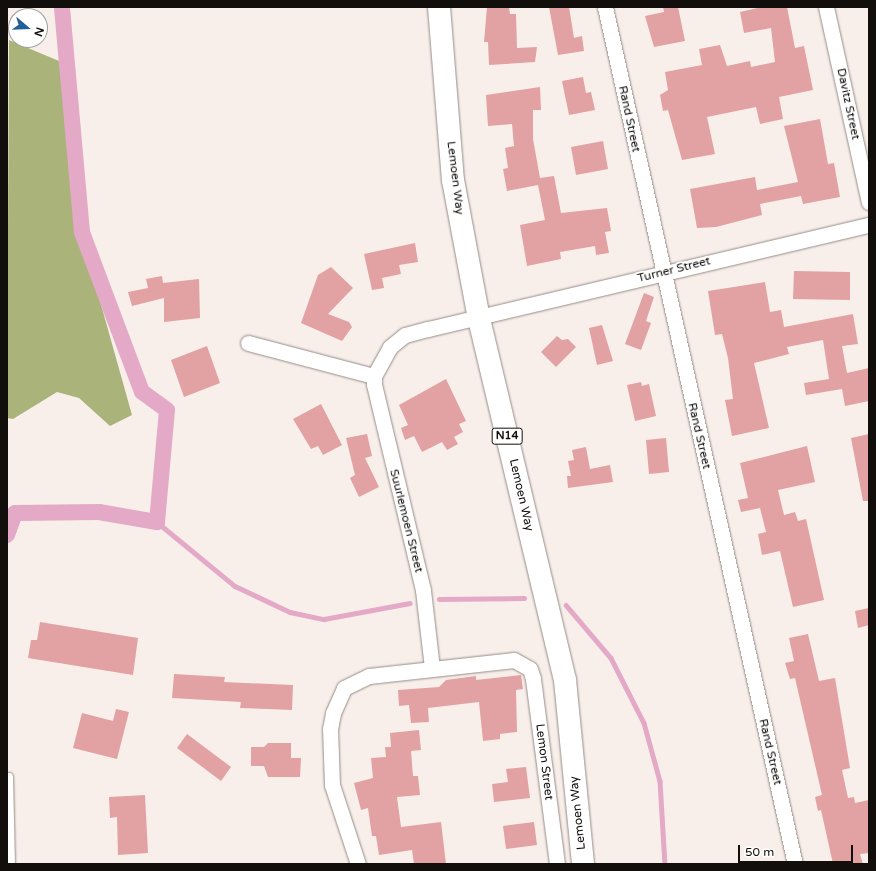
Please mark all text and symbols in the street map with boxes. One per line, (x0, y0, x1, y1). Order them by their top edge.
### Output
north arrow (8, 8, 48, 48)
text: N (31, 25, 46, 38)
street label: Davitz Street (833, 67, 863, 141)
street label: Rand Street (615, 84, 643, 154)
street label: Lemoen Way (443, 140, 467, 216)
street label: Turner Street (636, 254, 712, 286)
street label: Rand Street (684, 401, 714, 471)
road number: N14 (491, 427, 523, 445)
street label: Lemoen Way (506, 457, 536, 533)
street label: Suurlemoen Street (386, 468, 426, 574)
street label: Rand Street (755, 717, 785, 787)
street label: Lemon Street (532, 723, 556, 801)
street label: Lemoen Way (567, 775, 589, 851)
scale bar (740, 837, 855, 863)
text: 50 m (745, 845, 774, 859)

